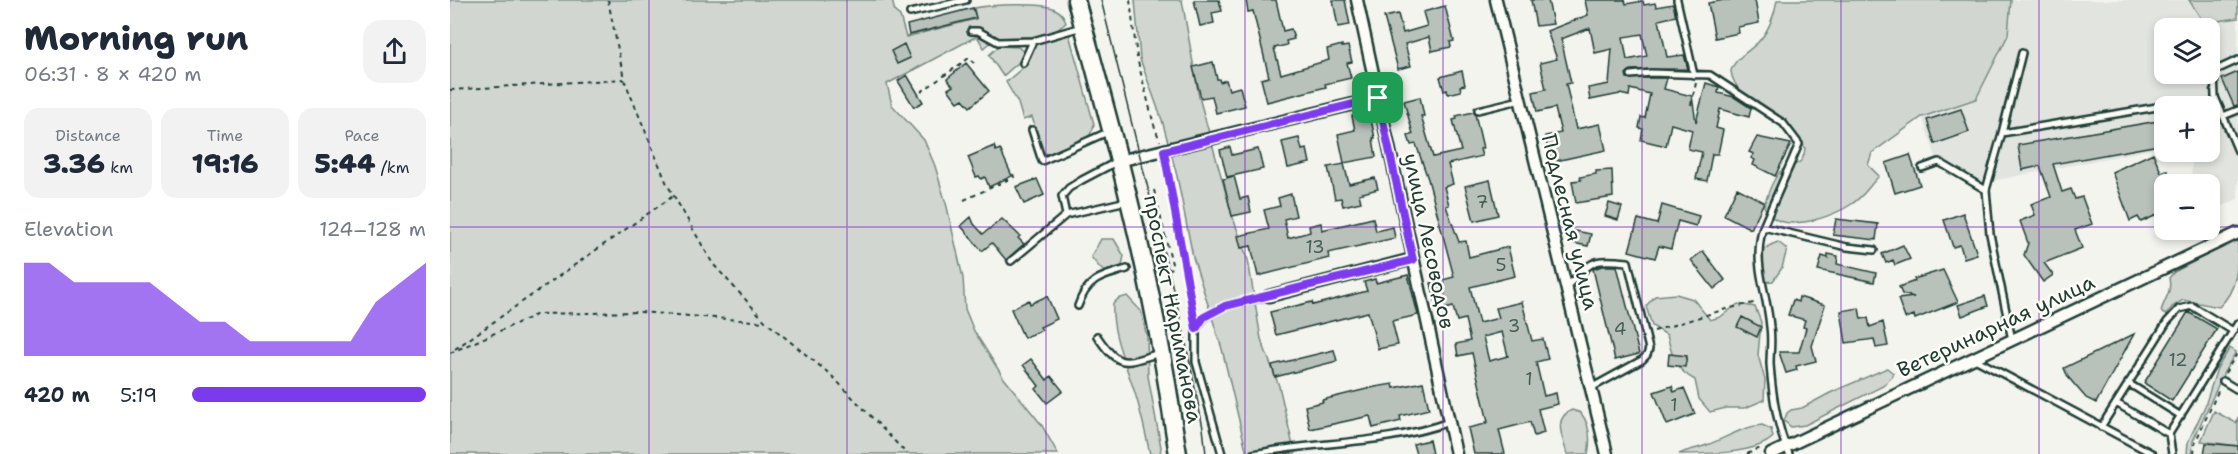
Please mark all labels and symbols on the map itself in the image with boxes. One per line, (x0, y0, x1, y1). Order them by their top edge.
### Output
pin (1352, 72, 1403, 123)
street label: Подлесная улица (1535, 131, 1605, 313)
street label: улица Лесоводов (1397, 151, 1461, 331)
house number: 7 (1476, 190, 1488, 214)
street label: проспект Нариманова (1137, 192, 1209, 426)
house number: 13 (1305, 235, 1325, 259)
house number: 5 (1495, 253, 1507, 277)
street label: Ветеринарная улица (1893, 268, 2099, 384)
house number: 3 (1508, 314, 1520, 338)
house number: 4 (1614, 317, 1626, 341)
house number: 12 (2168, 348, 2188, 372)
house number: 1 (1525, 367, 1533, 391)
house number: 1 (1670, 393, 1678, 417)

